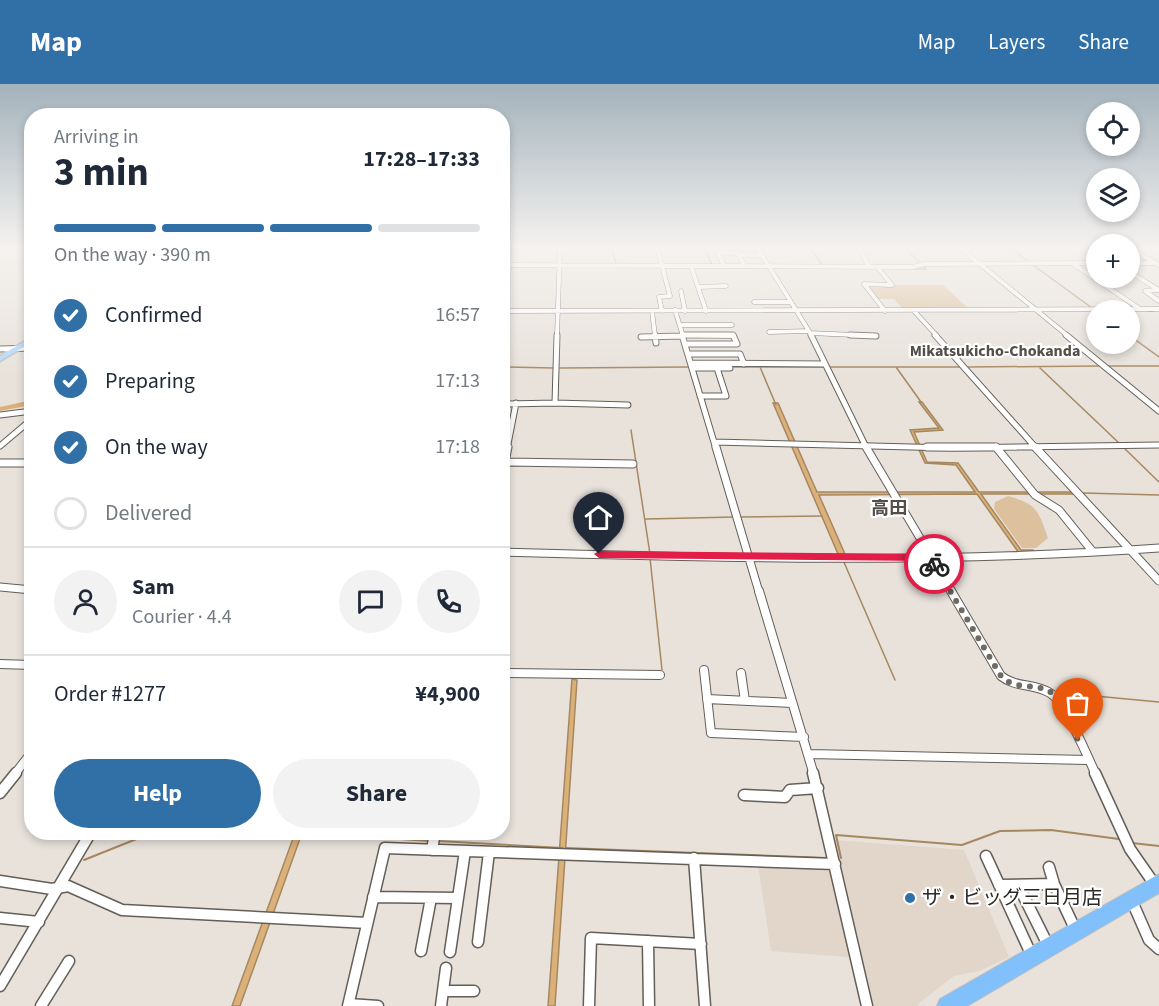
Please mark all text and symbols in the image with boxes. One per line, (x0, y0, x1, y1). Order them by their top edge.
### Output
text: Map (30, 22, 82, 62)
text: Map (918, 27, 955, 57)
text: Layers (988, 27, 1045, 57)
text: Share (1078, 27, 1129, 57)
map controls (1086, 102, 1140, 354)
button: locate (1086, 102, 1140, 156)
text: Arriving in (54, 123, 139, 151)
text: 17:28–17:33 (363, 143, 480, 175)
text: 3 min (54, 145, 149, 201)
button: layers (1086, 168, 1140, 222)
button: + (1086, 234, 1140, 288)
text: On the way · 390 m (54, 241, 211, 269)
icon: check (54, 299, 87, 332)
text: Confirmed (105, 299, 202, 331)
button: − (1086, 300, 1140, 354)
text: 16:57 (435, 301, 480, 329)
district label: Mikatsukicho-Chokanda (910, 340, 1080, 362)
icon: check (54, 365, 87, 398)
text: Preparing (105, 365, 195, 397)
text: 17:13 (435, 367, 480, 395)
icon: check (54, 431, 87, 464)
text: On the way (105, 431, 208, 463)
text: 17:18 (435, 433, 480, 461)
pin (573, 492, 624, 554)
district label: 高田 (871, 496, 907, 521)
text: Delivered (105, 497, 192, 529)
icon: home (582, 501, 615, 534)
courier (904, 534, 964, 594)
icon: bike (918, 548, 951, 581)
button: person (54, 570, 117, 633)
button: chat (339, 570, 402, 633)
button: phone (417, 570, 480, 633)
text: Sam (132, 571, 175, 603)
text: Courier · 4.4 (132, 603, 232, 631)
text: Order #1277 (54, 678, 166, 710)
text: ¥4,900 (415, 678, 480, 710)
pin (1052, 678, 1103, 740)
icon: bag (1061, 687, 1094, 720)
button: Help (54, 759, 261, 828)
button: Share (273, 759, 480, 828)
place label: ザ・ビッグ三日月店 (922, 884, 1102, 912)
marker: ザ・ビッグ三日月店 (903, 891, 917, 905)

